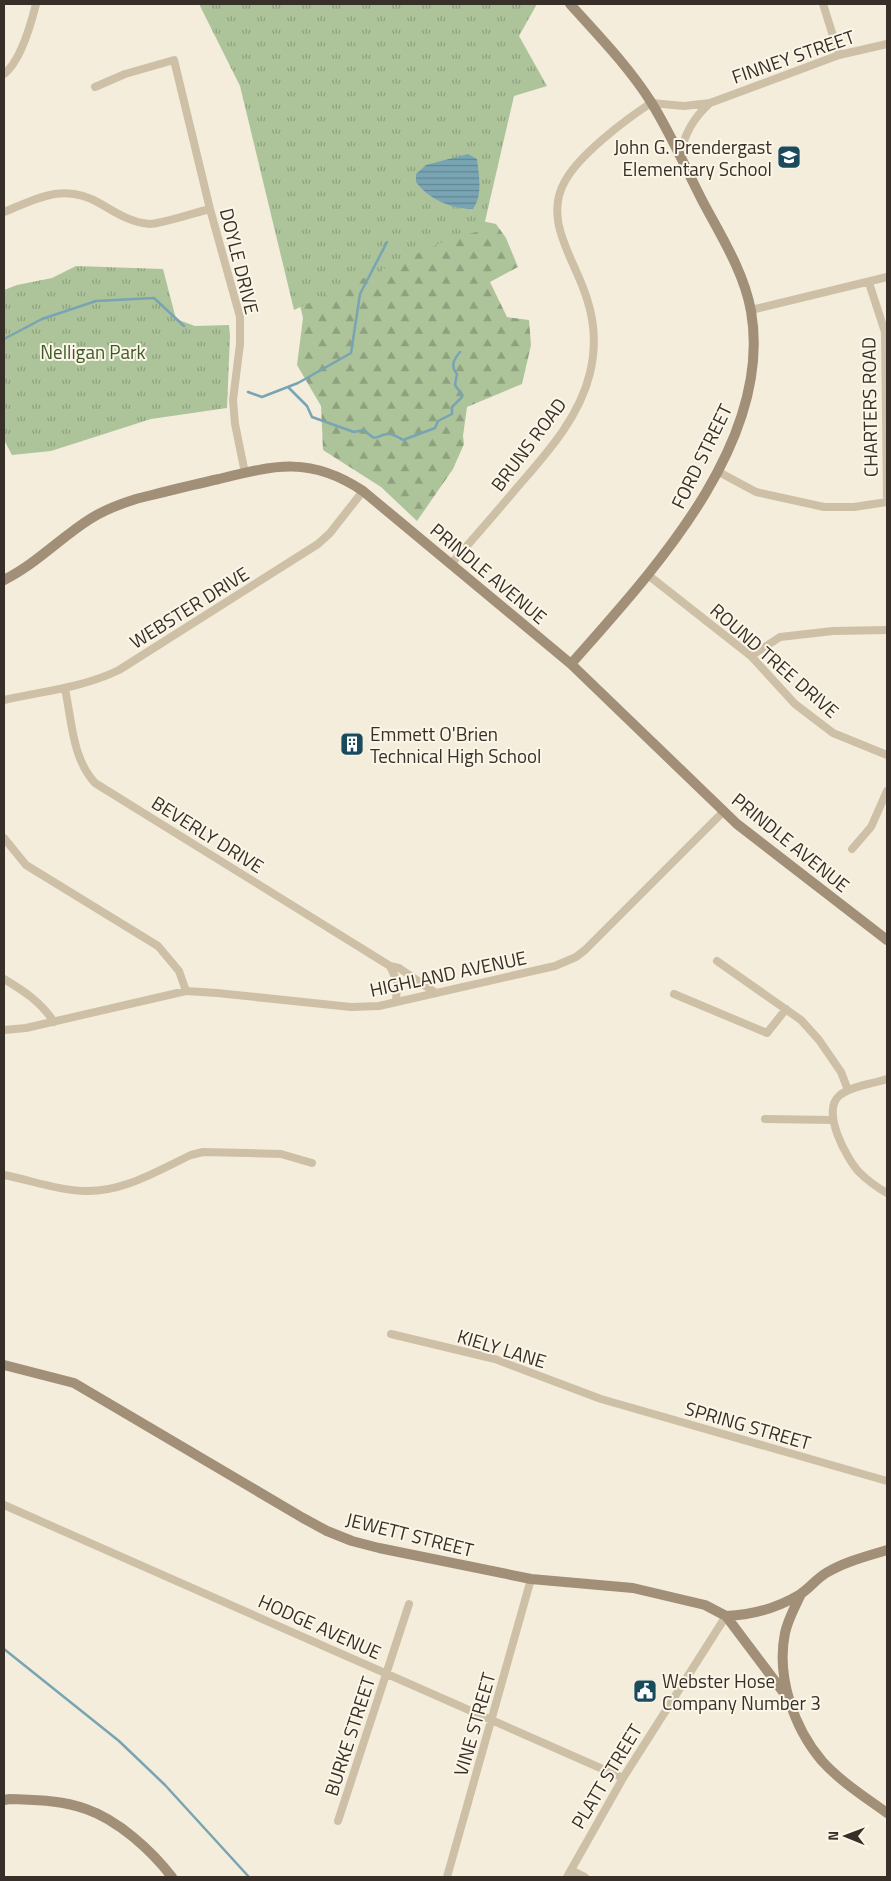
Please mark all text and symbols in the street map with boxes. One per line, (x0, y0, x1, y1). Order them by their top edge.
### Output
street label: FINNEY STREET (728, 21, 858, 91)
place label: John G. Prendergast Elementary School (614, 132, 772, 183)
school or university icon: John G. Prendergast Elementary School (776, 144, 802, 170)
street label: DOYLE DRIVE (213, 205, 267, 317)
park label: Nelligan Park (40, 337, 146, 366)
street label: CHARTERS ROAD (853, 337, 885, 477)
street label: BRUNS ROAD (483, 391, 573, 497)
street label: FORD STREET (663, 399, 739, 513)
street label: PRINDLE AVENUE (424, 515, 554, 631)
street label: WEBSTER DRIVE (124, 559, 254, 655)
street label: ROUND TREE DRIVE (704, 596, 846, 724)
place label: Emmett O'Brien Technical High School (370, 719, 541, 770)
building icon: Emmett O'Brien Technical High School (339, 731, 365, 757)
street label: PRINDLE AVENUE (726, 785, 856, 899)
street label: BEVERLY DRIVE (146, 788, 270, 880)
street label: HIGHLAND AVENUE (367, 942, 529, 1004)
street label: KIELY LANE (454, 1321, 550, 1375)
street label: SPRING STREET (682, 1393, 814, 1457)
street label: JEWETT STREET (343, 1504, 477, 1564)
street label: HODGE AVENUE (254, 1586, 386, 1666)
place label: Webster Hose Company Number 3 (662, 1666, 821, 1717)
street label: VINE STREET (445, 1669, 503, 1779)
street label: BURKE STREET (316, 1672, 382, 1800)
public building icon: Webster Hose Company Number 3 (632, 1678, 658, 1704)
street label: PLATT STREET (563, 1718, 649, 1834)
north arrow (821, 1811, 871, 1861)
text: N (822, 1831, 843, 1841)

